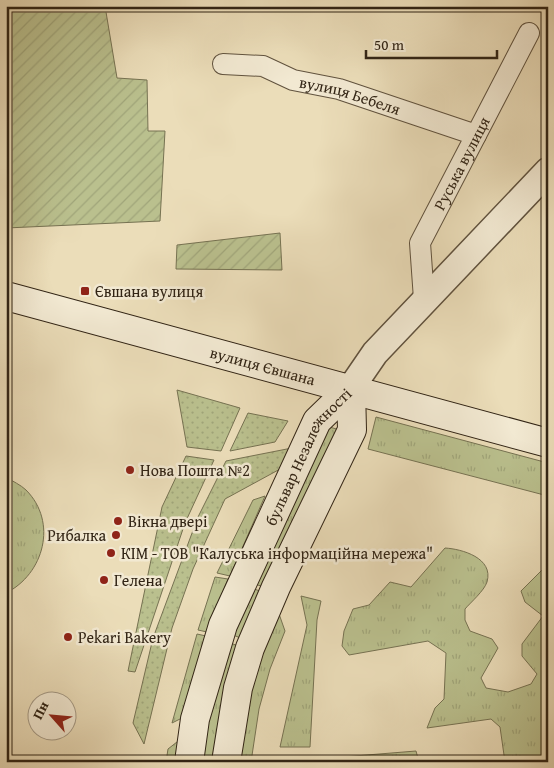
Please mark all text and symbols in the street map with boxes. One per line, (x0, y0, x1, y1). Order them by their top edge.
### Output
scale bar (366, 28, 498, 60)
text: 50 m (374, 34, 405, 55)
street label: вулиця Бебеля (297, 70, 404, 121)
street label: Руська вулиця (427, 112, 496, 214)
place label: Євшана вулиця (95, 279, 203, 303)
marker: Євшана вулиця (79, 285, 91, 297)
street label: вулиця Євшана (207, 340, 318, 391)
street label: бульвар Незалежності (258, 382, 357, 530)
place label: Нова Пошта №2 (140, 458, 250, 482)
marker: Нова Пошта №2 (124, 464, 136, 476)
place label: Вікна двері (128, 509, 208, 533)
marker: Вікна двері (112, 515, 124, 527)
place label: Рибалка (47, 523, 106, 547)
marker: Рибалка (110, 529, 122, 541)
place label: КІМ - ТОВ "Калуська інформаційна мережа" (121, 541, 433, 565)
marker: КІМ - ТОВ "Калуська інформаційна мережа" (105, 547, 117, 559)
place label: Гелена (114, 568, 163, 592)
marker: Гелена (98, 574, 110, 586)
place label: Pekari Bakery (78, 625, 171, 649)
marker: Pekari Bakery (62, 631, 74, 643)
north arrow (28, 690, 78, 740)
text: Пн (27, 697, 54, 723)

